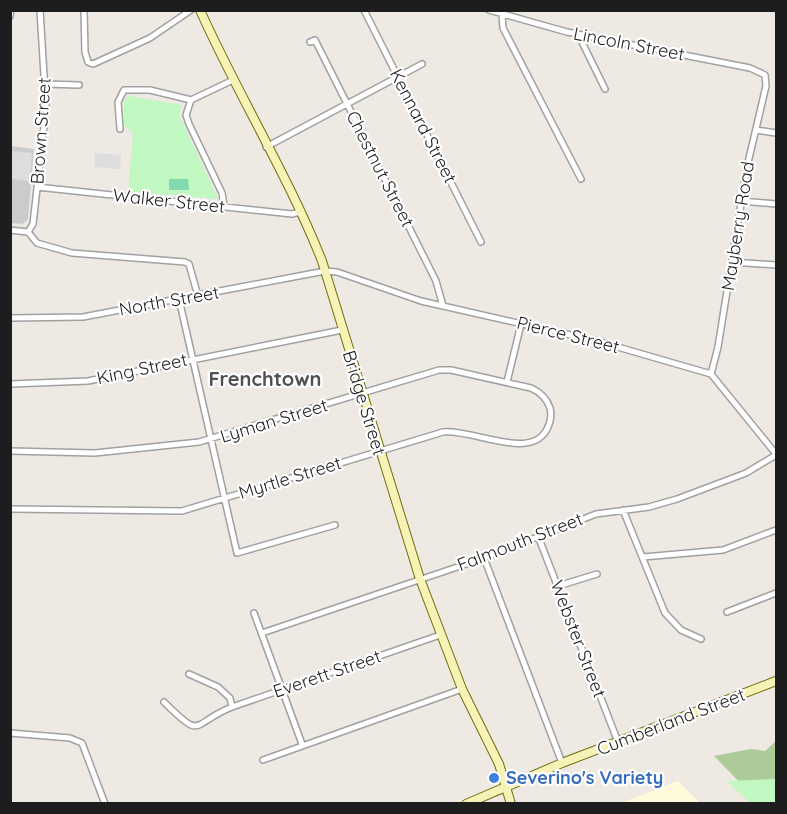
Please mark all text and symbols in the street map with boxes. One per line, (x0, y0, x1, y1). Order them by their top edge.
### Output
street label: Lincoln Street (572, 21, 687, 66)
street label: Kennard Street (385, 65, 462, 187)
street label: Brown Street (25, 77, 56, 185)
street label: Chestnut Street (341, 107, 420, 231)
street label: Mayberry Road (716, 160, 759, 292)
street label: Walker Street (112, 183, 226, 218)
street label: North Street (117, 280, 221, 321)
street label: Pierce Street (514, 311, 622, 358)
street label: King Street (95, 348, 189, 389)
street label: Bridge Street (338, 348, 391, 458)
district label: Frenchtown (209, 366, 321, 391)
street label: Lyman Street (217, 393, 330, 448)
street label: Myrtle Street (236, 451, 344, 504)
street label: Falmouth Street (454, 507, 586, 576)
street label: Webster Street (546, 577, 611, 701)
street label: Everett Street (270, 644, 384, 703)
street label: Cumberland Street (593, 683, 748, 760)
place label: Severino's Variety (506, 766, 663, 789)
marker: Severino's Variety (487, 771, 501, 785)

